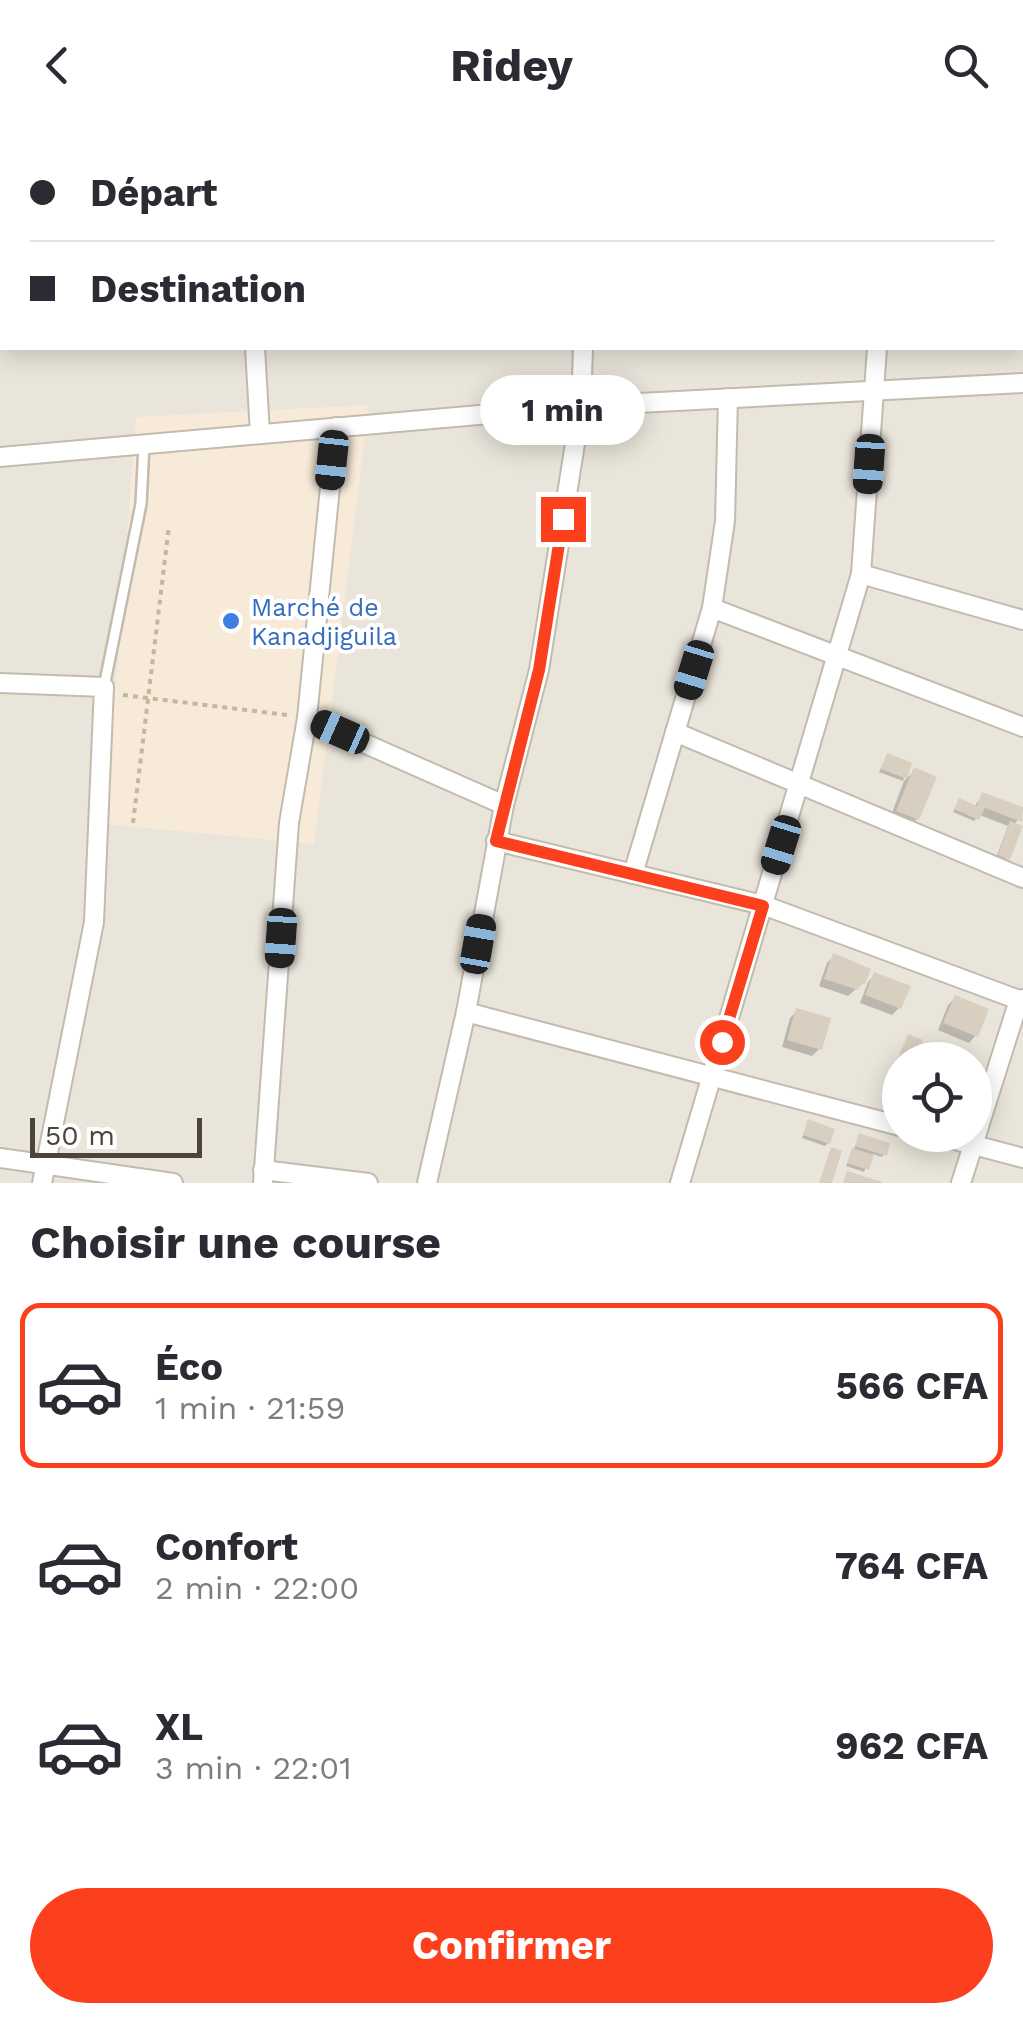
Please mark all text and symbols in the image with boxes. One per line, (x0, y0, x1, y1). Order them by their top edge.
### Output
icon: back (30, 38, 85, 93)
icon: search (938, 38, 993, 93)
text: Ridey (450, 39, 573, 92)
text: Départ (90, 171, 217, 215)
text: Destination (90, 267, 306, 311)
callout: 1 min (480, 374, 646, 444)
text: 1 min (521, 391, 604, 429)
car (314, 429, 350, 491)
car (852, 433, 886, 495)
route end (541, 497, 586, 542)
place label: Marché de Kanadjiguila (251, 593, 397, 651)
marker: Marché de Kanadjiguila (220, 610, 242, 632)
car (671, 637, 717, 703)
car (306, 706, 374, 758)
car (758, 812, 804, 878)
car (264, 907, 298, 969)
car (458, 912, 498, 976)
route start (700, 1020, 745, 1065)
map controls (882, 1042, 992, 1152)
button: locate (882, 1042, 992, 1152)
scale bar (30, 1113, 202, 1158)
text: 50 m (45, 1119, 115, 1152)
text: Choisir une course (30, 1216, 441, 1269)
icon: car (35, 1341, 125, 1431)
text: Éco (155, 1345, 223, 1389)
text: 566 CFA (836, 1364, 988, 1408)
text: 1 min · 21:59 (155, 1389, 345, 1427)
icon: car (35, 1521, 125, 1611)
text: Confort (155, 1525, 298, 1569)
text: 764 CFA (835, 1544, 988, 1588)
text: 2 min · 22:00 (155, 1569, 359, 1607)
icon: car (35, 1701, 125, 1791)
text: XL (155, 1705, 203, 1749)
text: 962 CFA (835, 1724, 988, 1768)
text: 3 min · 22:01 (155, 1749, 352, 1787)
button: Confirmer (30, 1888, 993, 2003)

